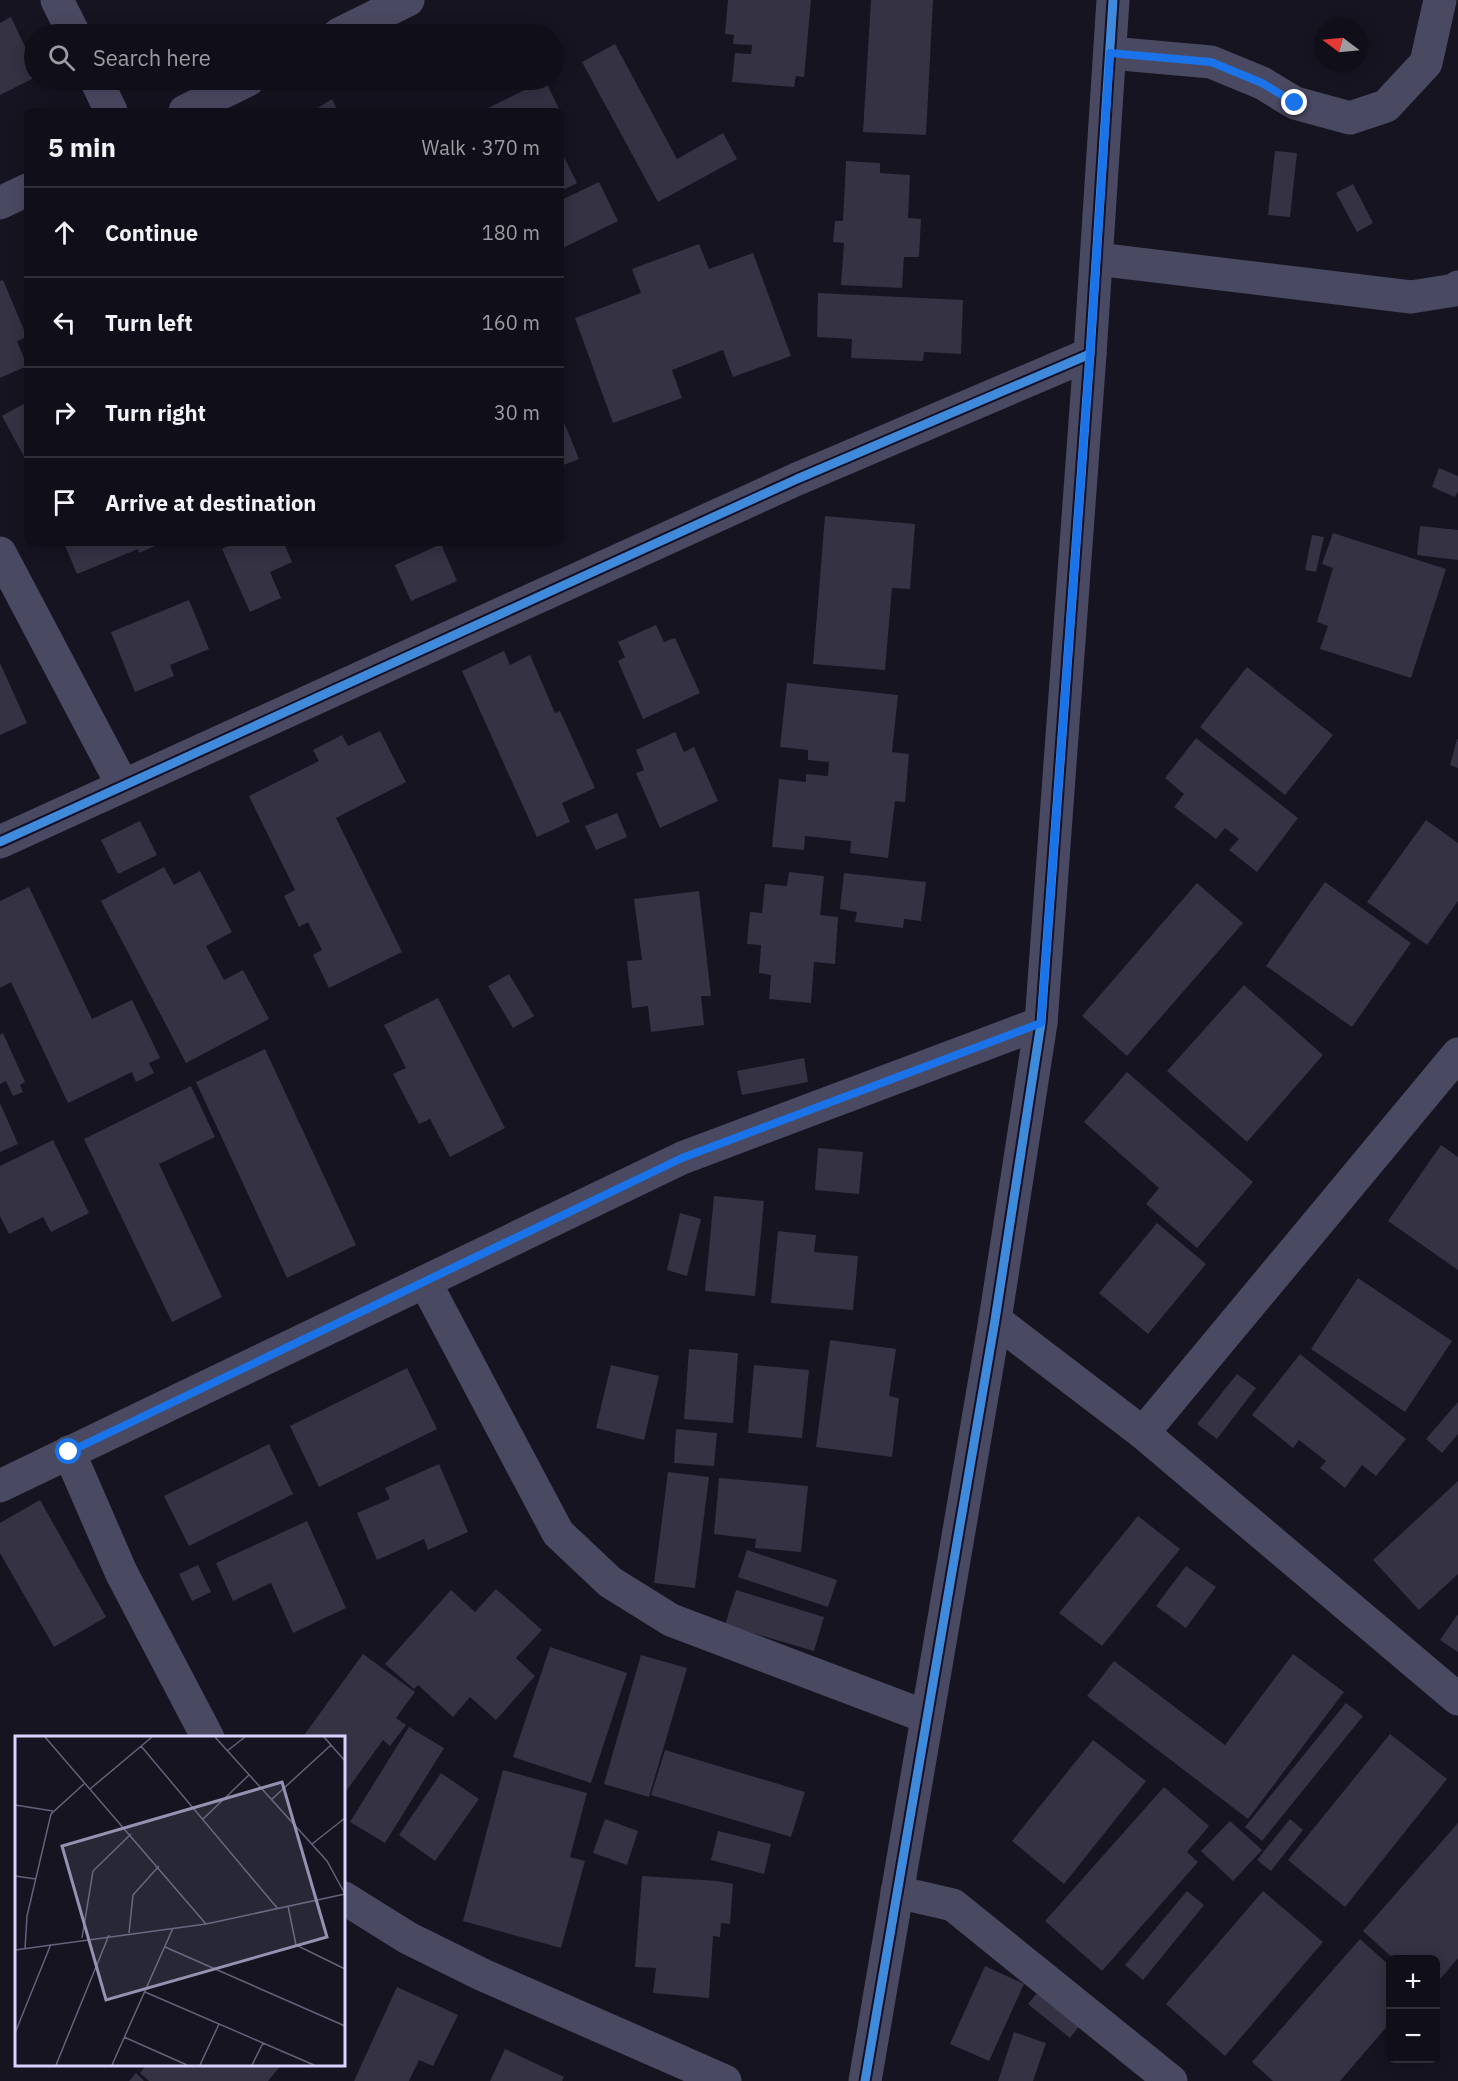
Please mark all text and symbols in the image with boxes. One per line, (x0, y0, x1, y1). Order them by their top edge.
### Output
north arrow (1314, 18, 1368, 72)
search box (24, 24, 564, 90)
icon: search (45, 41, 78, 74)
text: Search here (93, 43, 211, 72)
route end (1281, 89, 1307, 115)
text: 5 min (48, 130, 116, 164)
text: Walk · 370 m (422, 134, 540, 161)
icon: ahead (48, 216, 81, 249)
text: Continue (105, 218, 198, 247)
text: 180 m (482, 219, 540, 246)
icon: left (48, 306, 81, 339)
text: Turn left (105, 308, 193, 337)
text: 160 m (482, 309, 540, 336)
icon: right (48, 396, 81, 429)
text: Turn right (105, 398, 206, 427)
text: 30 m (494, 399, 540, 426)
icon: arrive (48, 486, 81, 519)
text: Arrive at destination (105, 488, 316, 517)
route start (55, 1438, 81, 1464)
inset map (15, 1736, 345, 2066)
map controls (1386, 1955, 1440, 2063)
button: + (1386, 1955, 1440, 2009)
button: − (1386, 2009, 1440, 2063)

